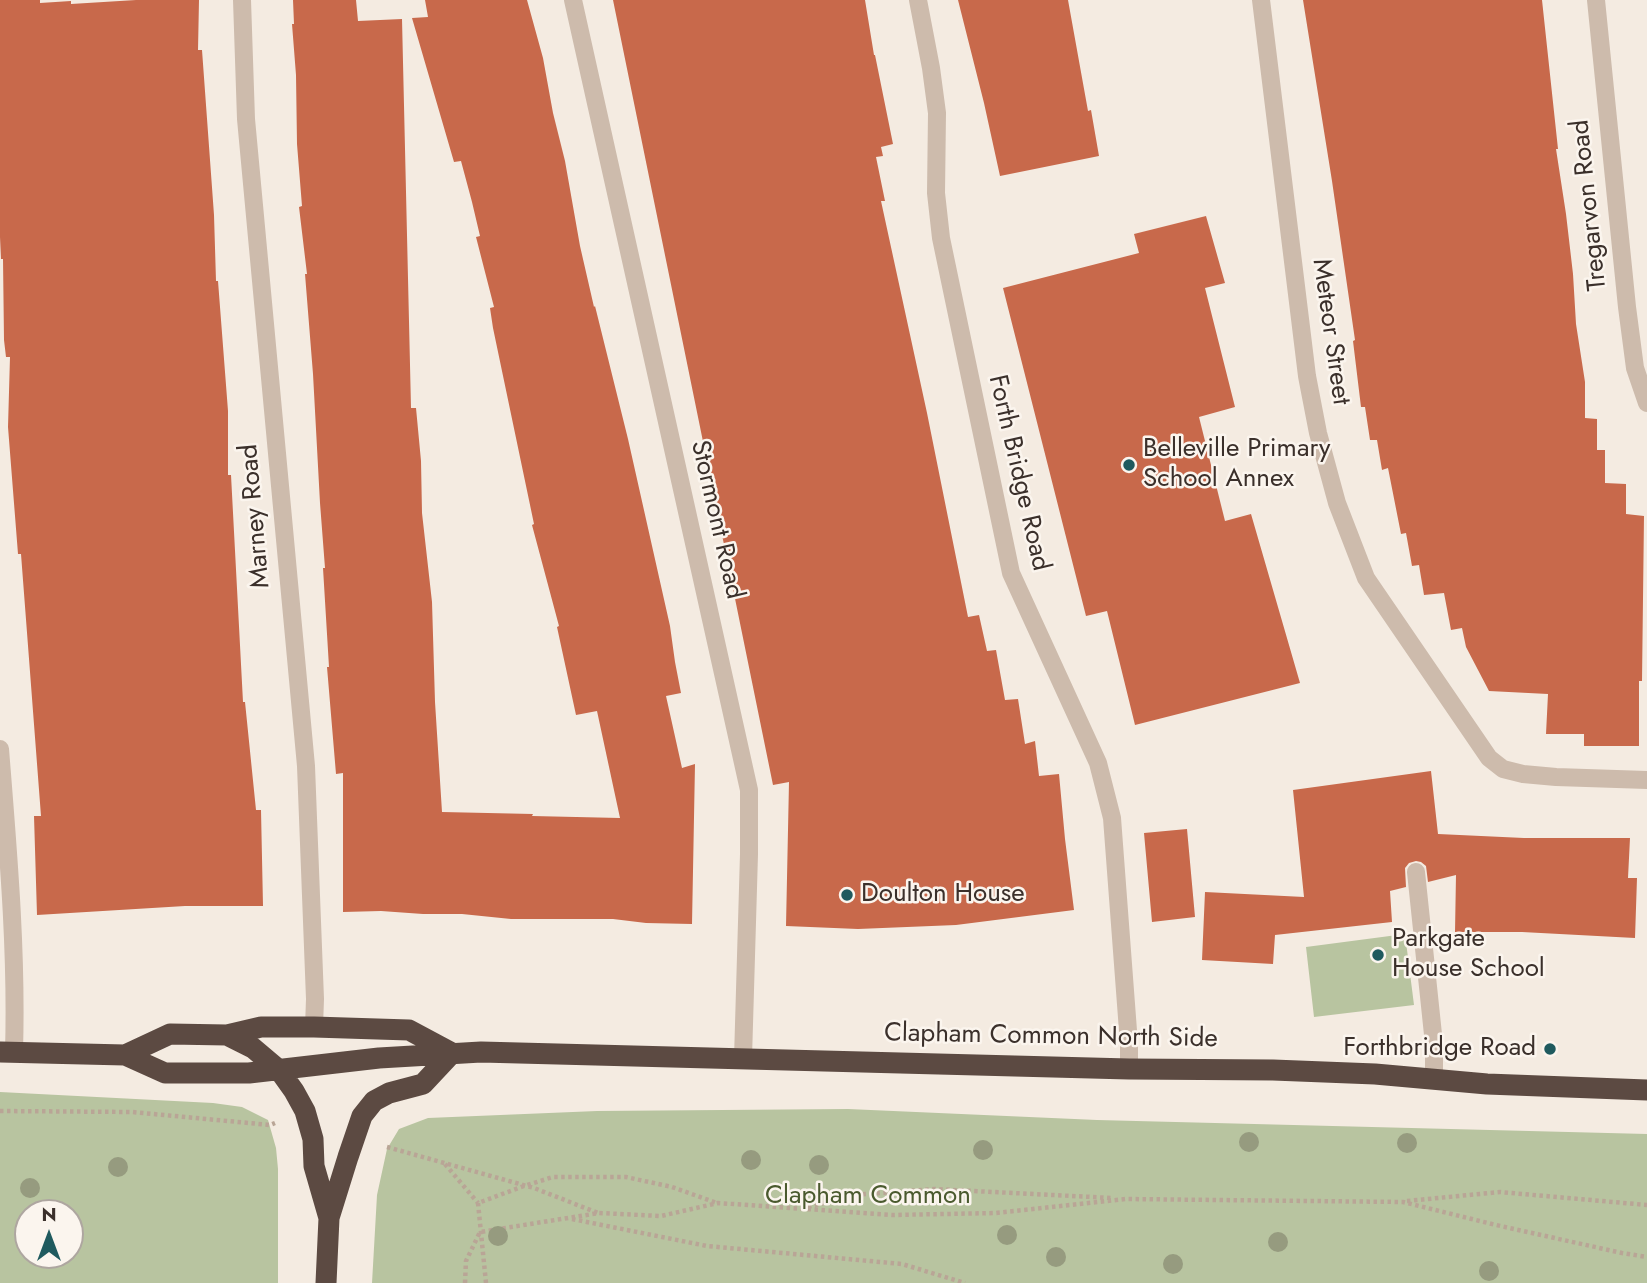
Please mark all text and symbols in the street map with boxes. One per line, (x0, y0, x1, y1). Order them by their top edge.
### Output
street label: Tregarvon Road (1566, 118, 1614, 292)
street label: Meteor Street (1304, 257, 1356, 407)
street label: Forth Bridge Road (980, 372, 1056, 574)
place label: Belleville Primary School Annex (1143, 434, 1331, 496)
street label: Stormont Road (683, 438, 749, 602)
street label: Marney Road (234, 443, 278, 589)
marker: Belleville Primary School Annex (1121, 457, 1137, 473)
place label: Doulton House (861, 879, 1025, 911)
marker: Doulton House (839, 887, 855, 903)
place label: Parkgate House School (1392, 924, 1545, 986)
marker: Parkgate House School (1370, 947, 1386, 963)
street label: Clapham Common North Side (884, 1018, 1218, 1056)
place label: Forthbridge Road (1343, 1033, 1536, 1065)
marker: Forthbridge Road (1542, 1041, 1558, 1057)
park label: Clapham Common (765, 1181, 971, 1213)
north arrow (14, 1199, 84, 1269)
text: N (41, 1201, 57, 1228)

